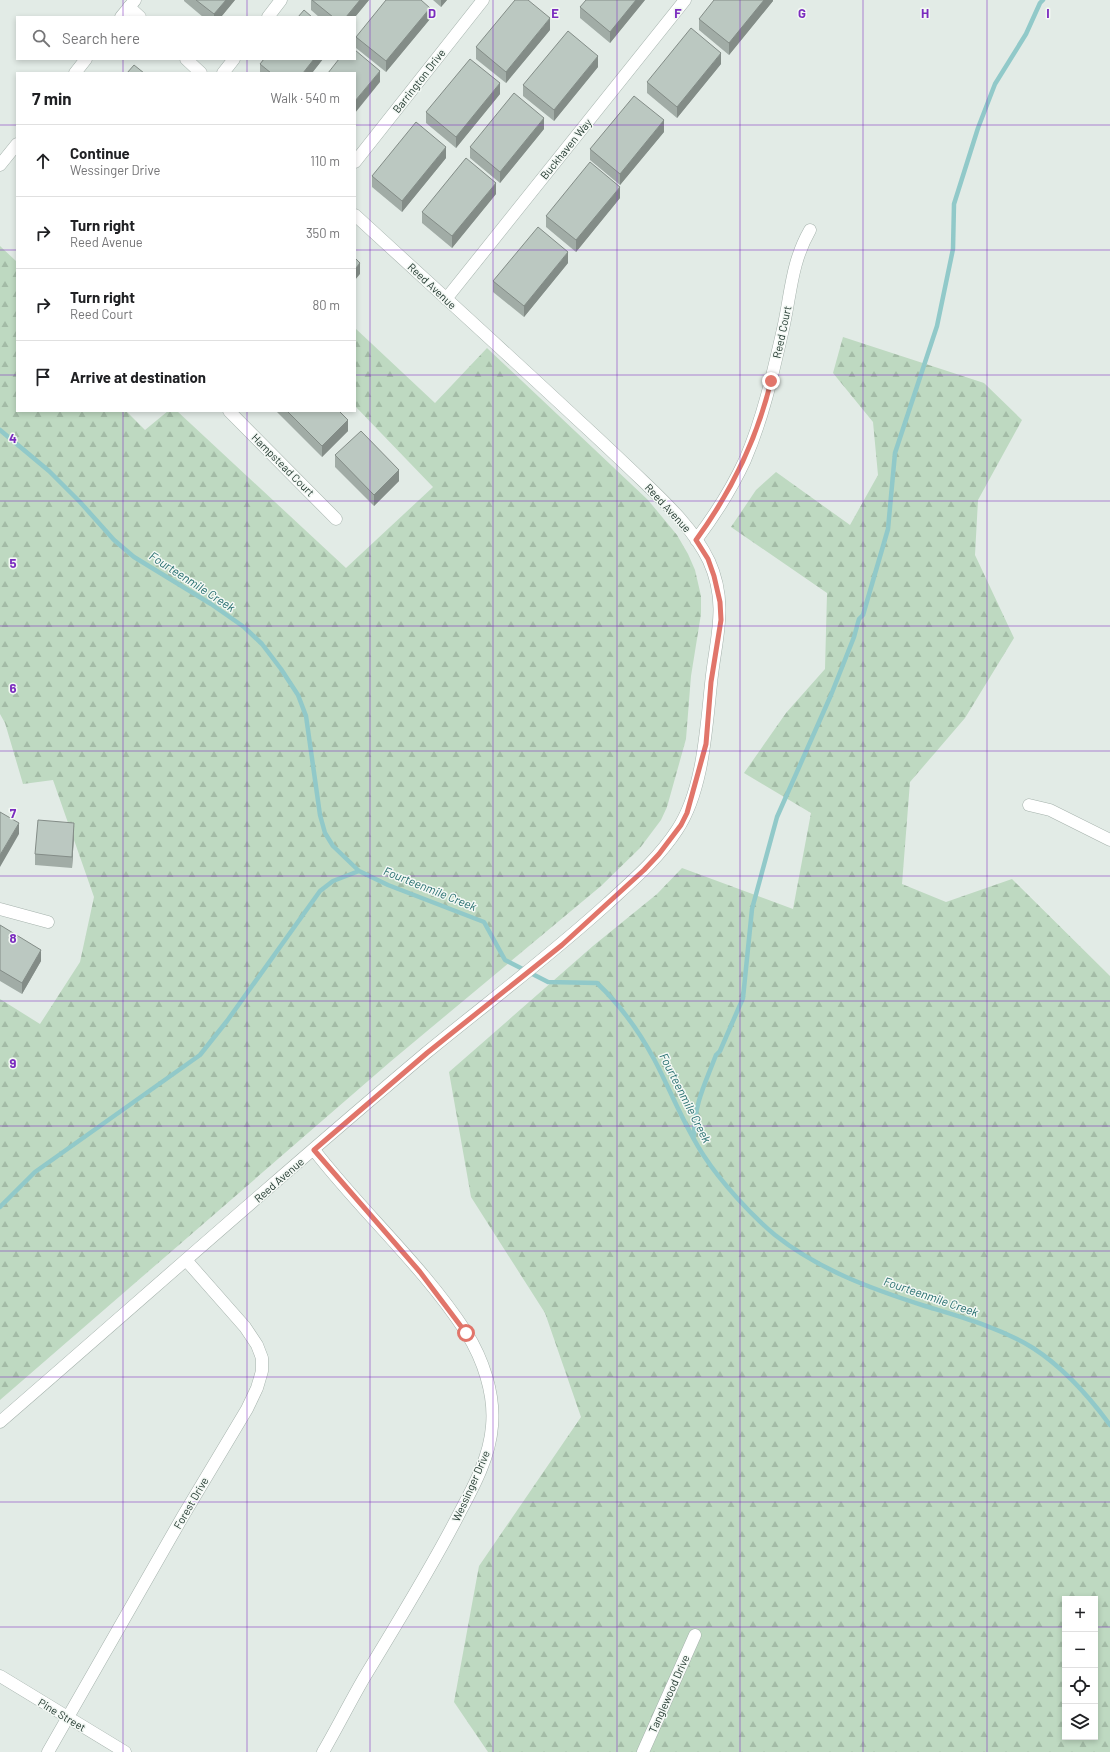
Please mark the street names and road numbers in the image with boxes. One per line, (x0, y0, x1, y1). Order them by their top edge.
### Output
street label: Barrington Drive (390, 46, 448, 115)
street label: Buckhaven Way (537, 116, 594, 182)
street label: Reed Avenue (405, 260, 459, 311)
street label: Reed Court (770, 304, 793, 359)
street label: Hampstead Court (249, 431, 317, 499)
street label: Reed Avenue (643, 481, 694, 535)
street label: Reed Avenue (251, 1154, 306, 1205)
street label: Wessinger Drive (449, 1448, 492, 1523)
street label: Forest Drive (171, 1474, 211, 1531)
street label: Tanglewood Drive (645, 1653, 692, 1735)
street label: Pine Street (36, 1695, 88, 1734)

